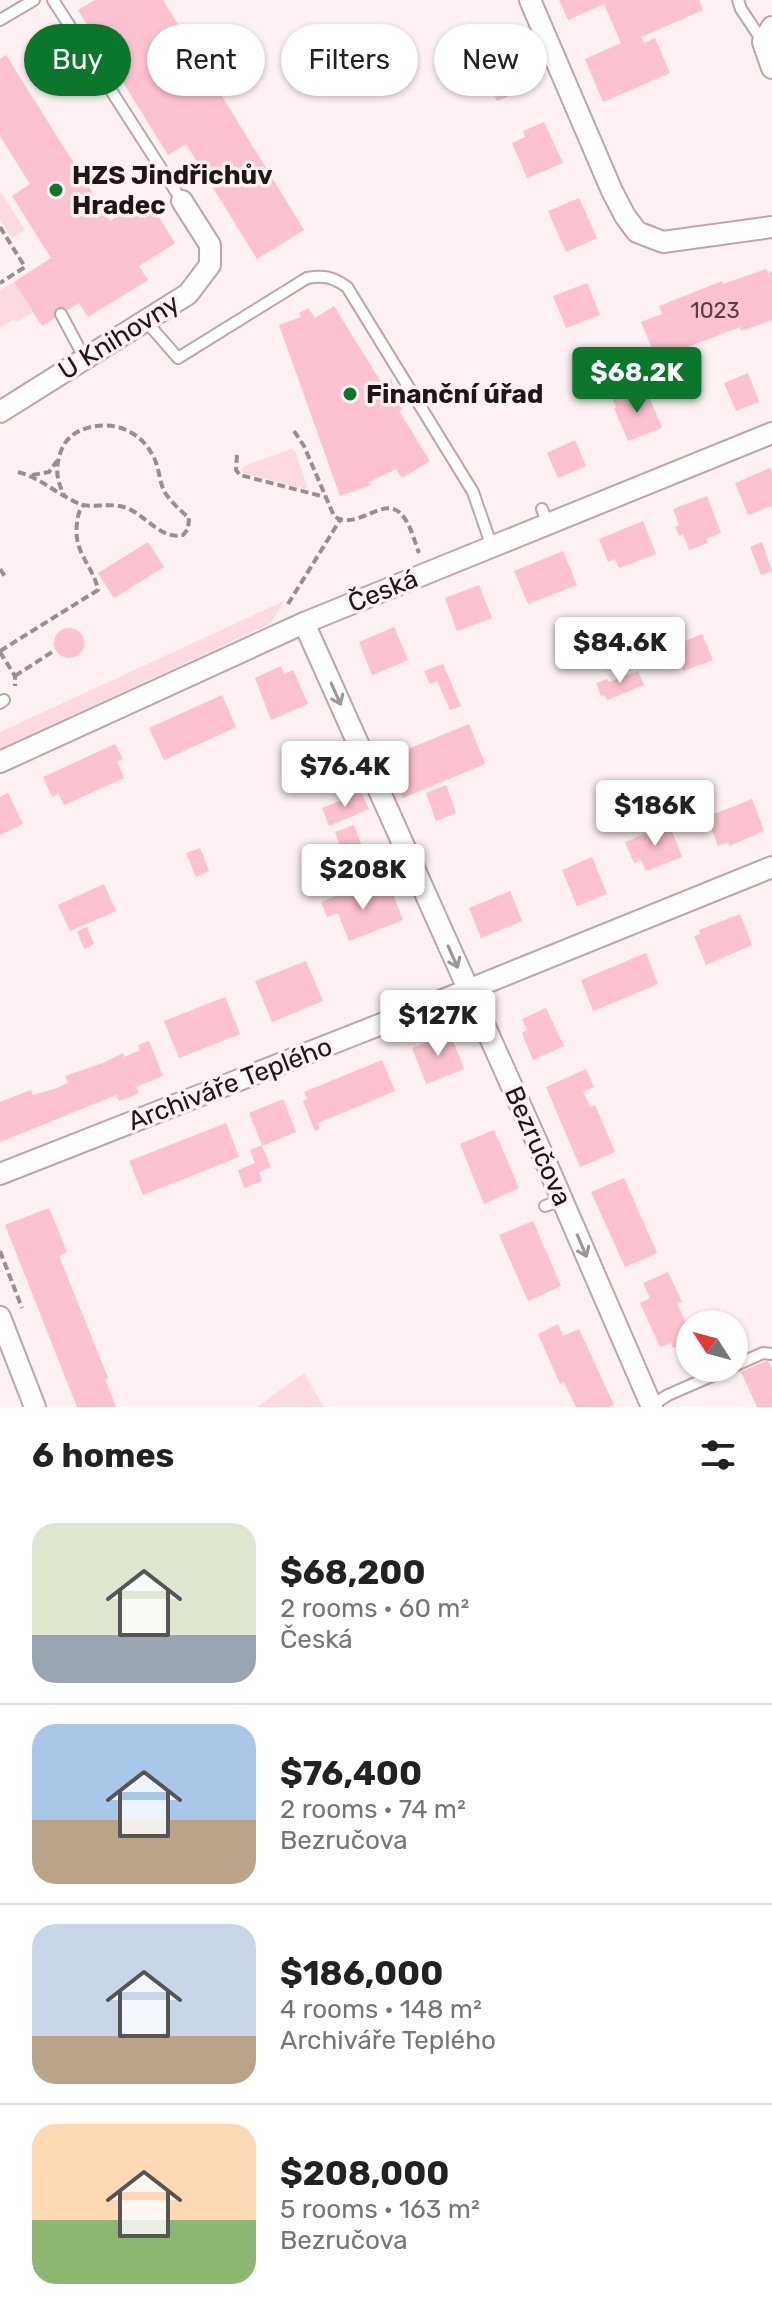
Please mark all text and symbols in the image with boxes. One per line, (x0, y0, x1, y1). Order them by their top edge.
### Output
chip: Buy (24, 24, 131, 96)
chip: Rent (147, 24, 265, 96)
chip: Filters (281, 24, 418, 96)
chip: New (434, 24, 547, 96)
place label: HZS Jindřichův Hradec (72, 160, 273, 221)
marker: HZS Jindřichův Hradec (47, 181, 65, 199)
street label: U Knihovny (53, 288, 185, 386)
house number: 1023 (690, 297, 740, 324)
pin: $68.2K (572, 347, 702, 415)
text: $68.2K (590, 357, 684, 388)
place label: Finanční úřad (366, 379, 543, 410)
marker: Finanční úřad (341, 385, 359, 403)
street label: Česká (344, 563, 422, 619)
pin: $84.6K (555, 617, 685, 685)
text: $84.6K (573, 627, 667, 658)
one-way arrow (329, 682, 344, 706)
pin: $76.4K (280, 741, 410, 809)
text: $76.4K (300, 751, 390, 782)
pin: $186K (599, 780, 711, 848)
text: $186K (614, 790, 696, 821)
pin: $208K (307, 844, 419, 912)
text: $208K (320, 854, 406, 885)
one-way arrow (447, 944, 462, 969)
pin: $127K (382, 990, 494, 1058)
text: $127K (398, 1000, 478, 1031)
street label: Archiváře Teplého (124, 1031, 336, 1137)
street label: Bezručova (498, 1081, 578, 1211)
one-way arrow (575, 1233, 590, 1258)
north arrow (676, 1310, 748, 1382)
map controls (676, 1310, 748, 1382)
icon: filters (696, 1433, 740, 1477)
text: 6 homes (32, 1435, 174, 1476)
text: $68,200 (280, 1552, 426, 1593)
icon: home (96, 1555, 192, 1651)
text: 2 rooms · 60 m² (280, 1593, 469, 1624)
text: Česká (280, 1624, 353, 1655)
text: $76,400 (280, 1753, 422, 1794)
icon: home (96, 1756, 192, 1852)
text: 2 rooms · 74 m² (280, 1794, 466, 1825)
text: Bezručova (280, 1825, 408, 1856)
text: $186,000 (280, 1953, 443, 1994)
icon: home (96, 1956, 192, 2052)
text: 4 rooms · 148 m² (280, 1994, 482, 2025)
text: Archiváře Teplého (280, 2025, 496, 2056)
text: $208,000 (280, 2153, 449, 2194)
icon: home (96, 2156, 192, 2252)
text: 5 rooms · 163 m² (280, 2194, 480, 2225)
text: Bezručova (280, 2225, 408, 2256)

